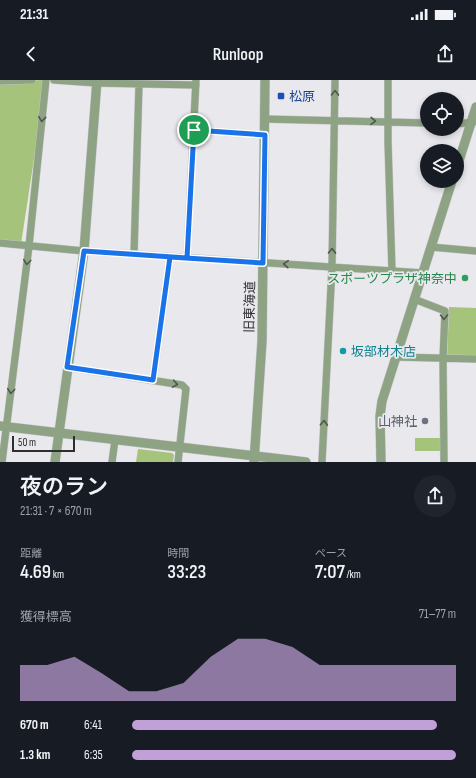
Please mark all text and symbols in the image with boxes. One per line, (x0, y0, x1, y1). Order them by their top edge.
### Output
text: 21:31 (20, 5, 48, 24)
icon: back (20, 43, 42, 65)
icon: share (434, 43, 456, 65)
text: Runloop (213, 44, 263, 65)
place label: 松原 (289, 89, 315, 105)
one-way arrow (331, 90, 339, 96)
marker: 松原 (276, 91, 286, 101)
map controls (420, 92, 464, 188)
button: locate (420, 92, 464, 136)
pin (177, 113, 211, 147)
one-way arrow (38, 116, 47, 122)
one-way arrow (370, 117, 376, 125)
icon: arrive (183, 119, 205, 141)
button: layers (420, 144, 464, 188)
one-way arrow (328, 248, 337, 254)
one-way arrow (23, 259, 32, 265)
one-way arrow (283, 260, 289, 269)
place label: スポーツプラザ神奈中 (327, 271, 457, 287)
marker: スポーツプラザ神奈中 (460, 273, 470, 283)
street label: 旧東海道 (242, 281, 258, 333)
one-way arrow (440, 314, 448, 320)
place label: 坂部材木店 (351, 344, 416, 360)
marker: 坂部材木店 (338, 346, 348, 356)
one-way arrow (171, 379, 178, 388)
one-way arrow (7, 388, 16, 394)
place label: 山神社 (378, 414, 417, 430)
marker: 山神社 (420, 416, 430, 426)
one-way arrow (320, 420, 329, 426)
scale bar (12, 434, 75, 453)
text: 50 m (18, 436, 36, 449)
text: 夜のラン (20, 474, 108, 501)
button: share (414, 475, 456, 517)
text: 21:31 · 7 × 670 m (20, 503, 92, 519)
text: 距離 (20, 547, 42, 560)
text: 時間 (167, 547, 189, 560)
text: ペース (315, 547, 347, 560)
text: 4.69 (20, 560, 51, 584)
text: 33:23 (167, 560, 206, 584)
text: 7:07 (315, 560, 345, 584)
text: km (51, 568, 64, 581)
text: /km (345, 568, 361, 581)
text: 71–77 m (419, 606, 456, 622)
text: 獲得標高 (20, 609, 72, 625)
text: 670 m (20, 717, 49, 733)
text: 6:41 (84, 717, 102, 733)
text: 1.3 km (20, 747, 50, 763)
text: 6:35 (84, 747, 103, 763)

